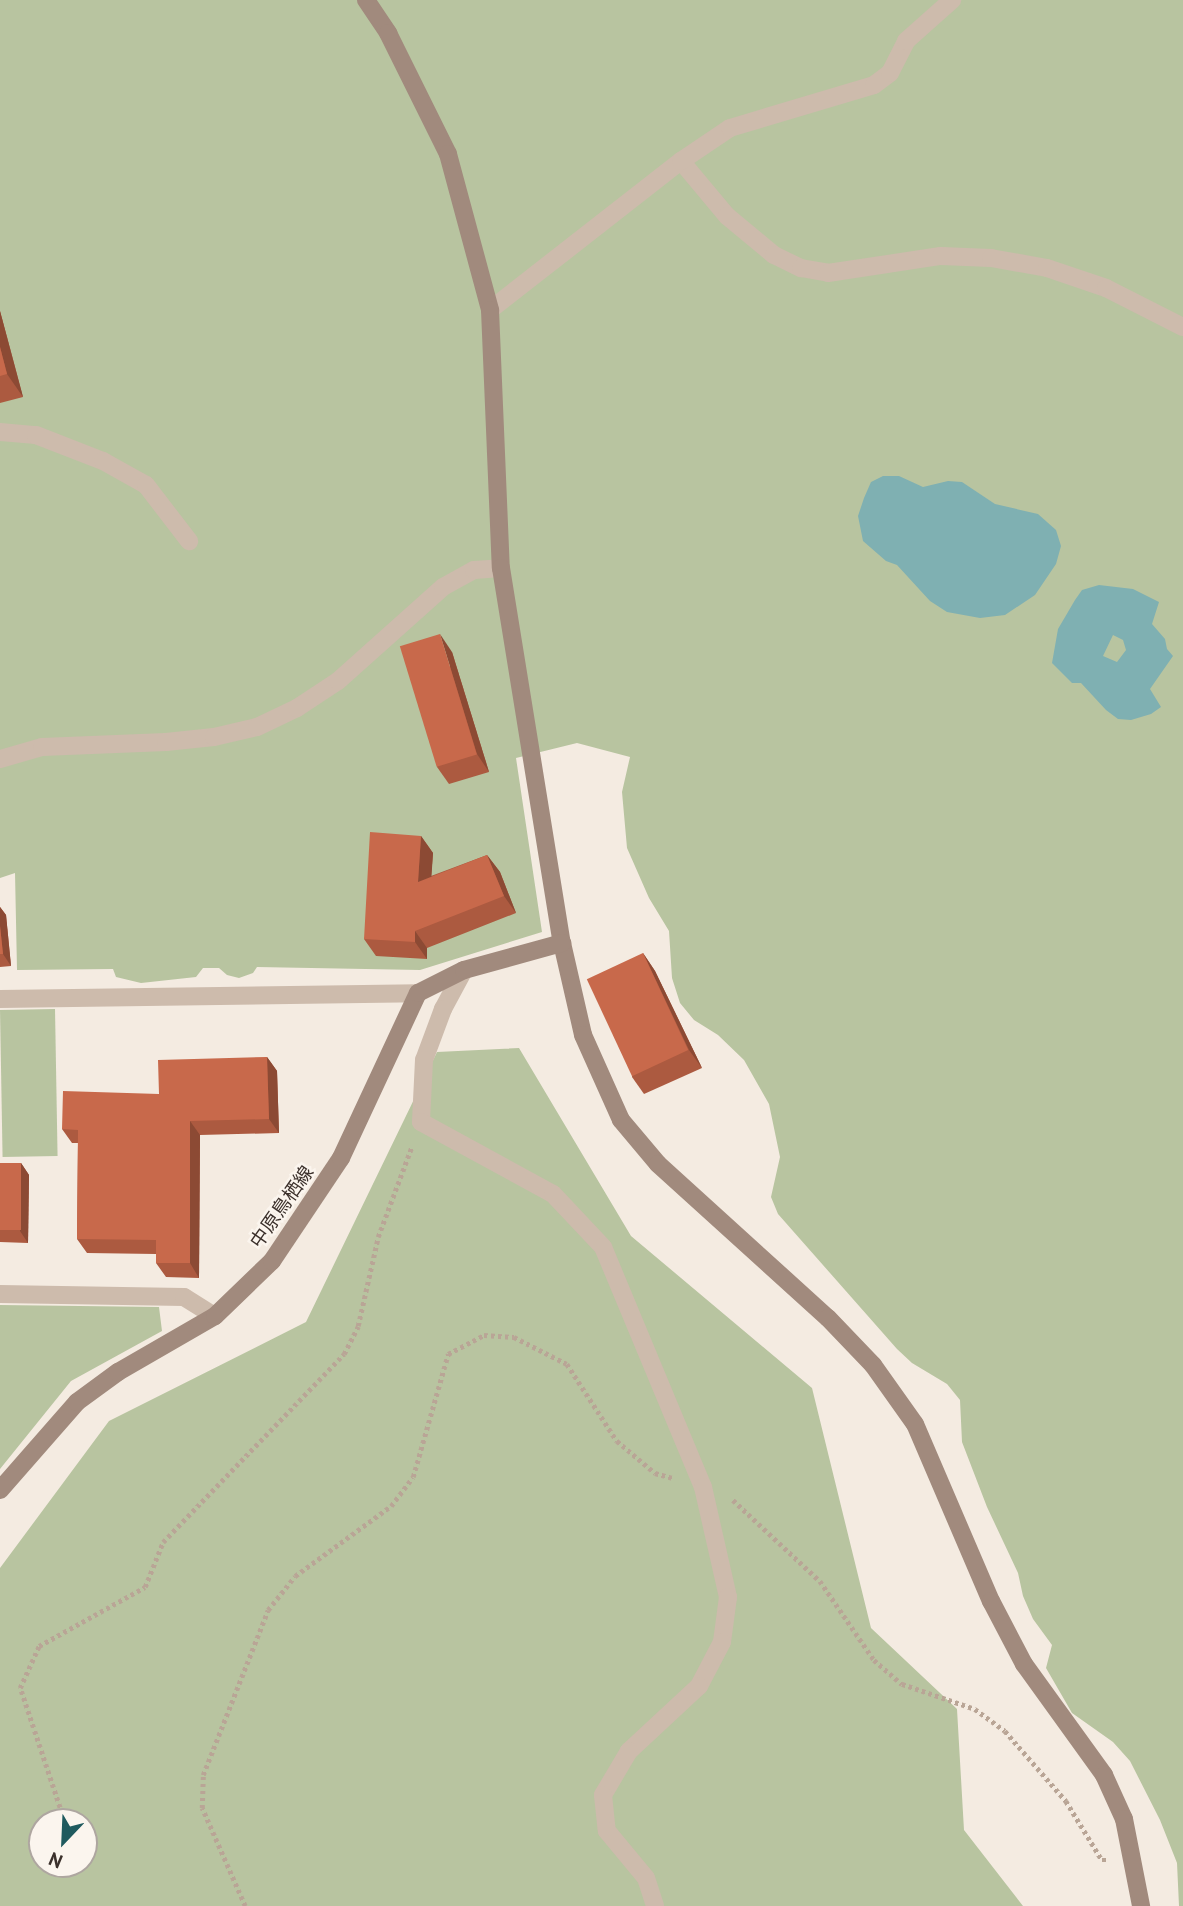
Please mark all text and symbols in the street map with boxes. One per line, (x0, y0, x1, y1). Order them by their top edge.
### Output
street label: 中原鳥栖線 (245, 1162, 319, 1252)
north arrow (28, 1808, 98, 1878)
text: N (45, 1847, 66, 1874)

